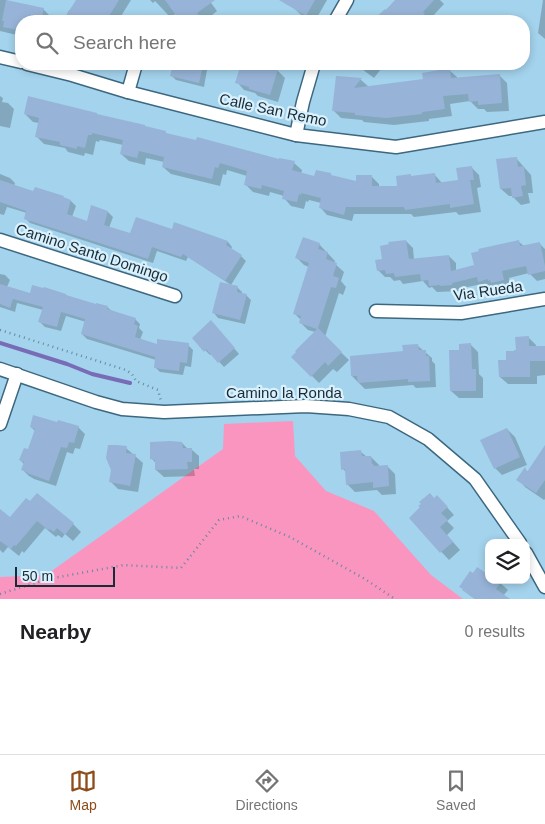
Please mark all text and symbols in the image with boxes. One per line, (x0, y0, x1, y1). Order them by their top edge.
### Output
search box (15, 15, 530, 70)
icon: search (33, 29, 61, 57)
text: Search here (73, 32, 177, 53)
street label: Calle San Remo (218, 90, 328, 129)
street label: Camino Santo Domingo (14, 220, 171, 285)
street label: Via Rueda (452, 277, 524, 304)
street label: Camino la Ronda (226, 384, 343, 401)
map controls (485, 539, 530, 584)
button: layers (485, 539, 530, 584)
scale bar (15, 564, 115, 587)
text: 50 m (22, 568, 53, 584)
text: Nearby (20, 620, 91, 643)
text: 0 results (465, 623, 525, 640)
tab: Map (69, 767, 97, 813)
tab: Directions (236, 767, 298, 813)
tab: Saved (436, 767, 476, 813)

